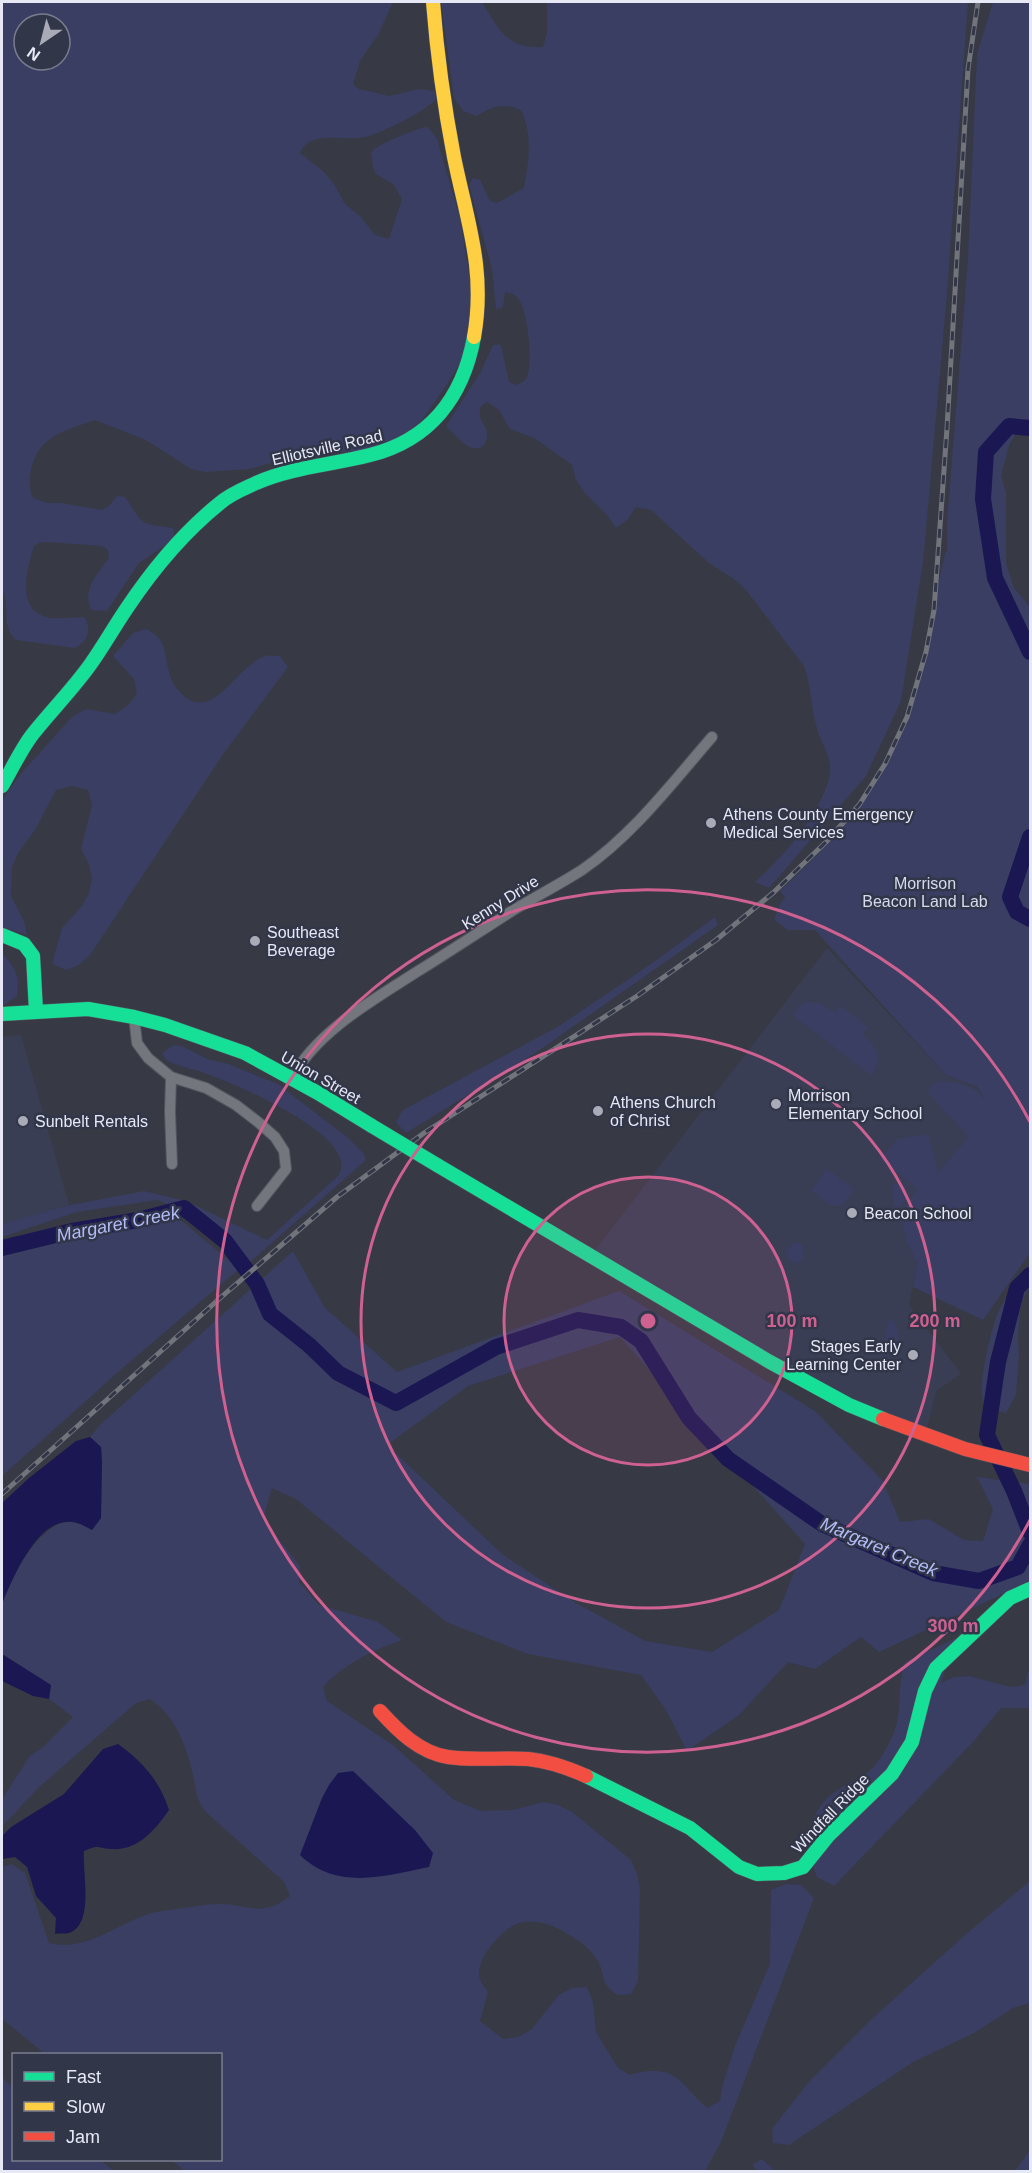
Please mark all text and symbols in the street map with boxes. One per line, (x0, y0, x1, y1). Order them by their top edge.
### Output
north arrow (12, 12, 72, 72)
text: N (24, 44, 43, 64)
street label: Elliotsville Road (270, 427, 384, 468)
place label: Athens County Emergency Medical Services (723, 806, 913, 841)
marker: Athens County Emergency Medical Services (704, 816, 718, 830)
street label: Kenny Drive (459, 872, 542, 933)
park label: Morrison Beacon Land Lab (862, 875, 988, 910)
place label: Southeast Beverage (267, 924, 340, 959)
marker: Southeast Beverage (248, 934, 262, 948)
street label: Union Street (278, 1048, 364, 1107)
place label: Morrison Elementary School (788, 1087, 922, 1122)
place label: Athens Church of Christ (610, 1094, 716, 1129)
marker: Morrison Elementary School (769, 1097, 783, 1111)
marker: Athens Church of Christ (591, 1104, 605, 1118)
place label: Sunbelt Rentals (35, 1113, 148, 1130)
marker: Sunbelt Rentals (16, 1114, 30, 1128)
water label: Margaret Creek (55, 1202, 182, 1246)
place label: Beacon School (864, 1205, 972, 1222)
marker: Beacon School (845, 1206, 859, 1220)
centre of rings (638, 1311, 658, 1331)
text: 100 m (766, 1311, 818, 1331)
text: 200 m (909, 1311, 961, 1331)
place label: Stages Early Learning Center (786, 1338, 902, 1373)
marker: Stages Early Learning Center (906, 1348, 920, 1362)
water label: Margaret Creek (818, 1513, 941, 1581)
text: 300 m (927, 1616, 979, 1636)
street label: Windfall Ridge (788, 1770, 872, 1856)
legend (12, 2053, 222, 2161)
text: Fast (66, 2067, 101, 2087)
text: Slow (66, 2097, 106, 2117)
text: Jam (66, 2127, 100, 2147)

